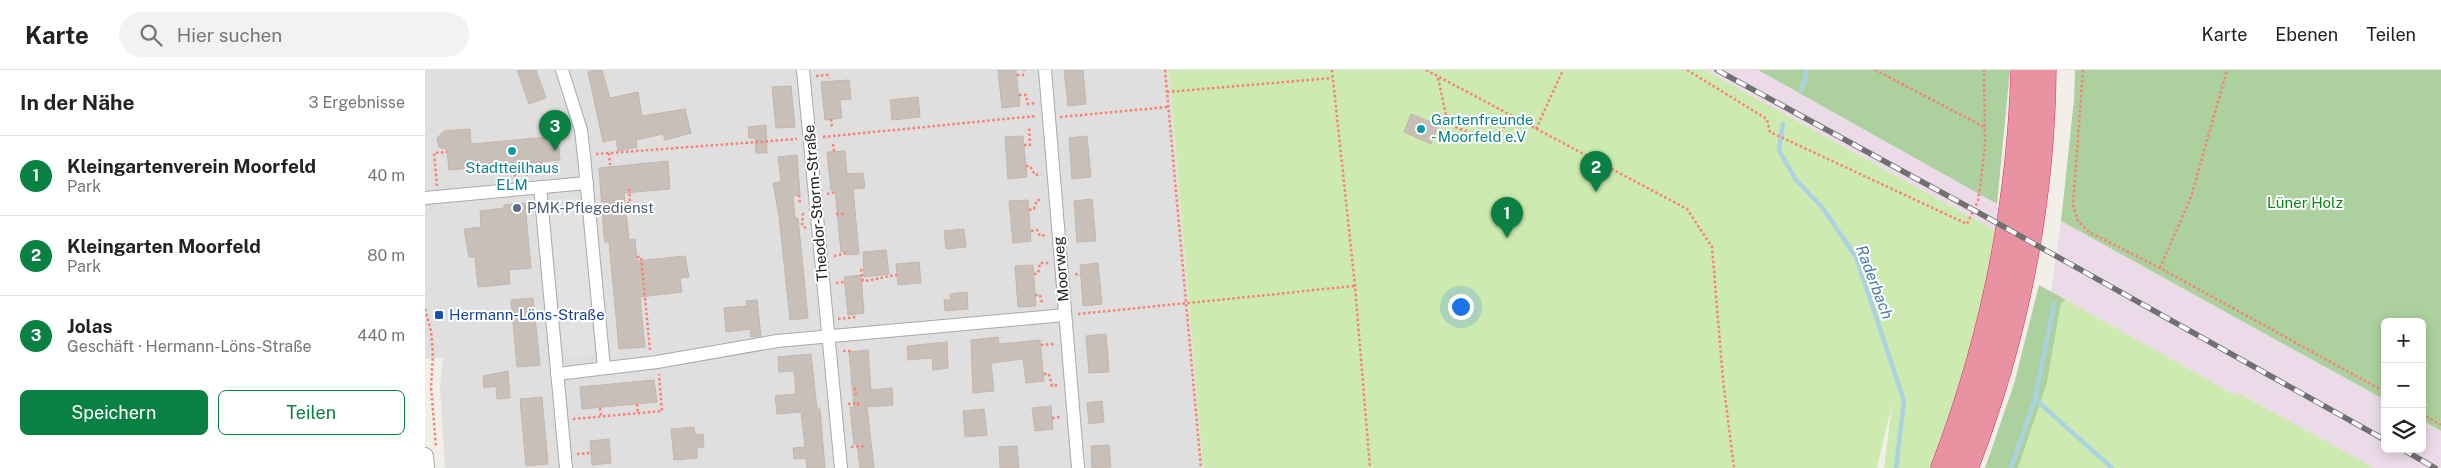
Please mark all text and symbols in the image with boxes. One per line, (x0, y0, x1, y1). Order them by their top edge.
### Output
search box (119, 12, 469, 57)
text: Karte (25, 21, 89, 49)
icon: search (137, 21, 165, 49)
text: Hier suchen (177, 24, 282, 46)
text: Karte (2202, 24, 2247, 45)
text: Ebenen (2275, 24, 2338, 45)
text: Teilen (2366, 24, 2416, 45)
text: In der Nähe (20, 90, 135, 115)
text: 3 Ergebnisse (309, 93, 405, 112)
pin: 3 (539, 110, 571, 151)
place label: Gartenfreunde - Moorfeld e.V (1431, 111, 1534, 145)
marker: Gartenfreunde - Moorfeld e.V (1415, 123, 1427, 135)
street label: Theodor-Storm-Straße (800, 124, 831, 282)
marker: Stadtteilhaus ELM (506, 145, 518, 157)
pin: 2 (1580, 151, 1612, 192)
text: Kleingartenverein Moorfeld (67, 155, 316, 177)
place label: Stadtteilhaus ELM (465, 159, 559, 193)
text: 1 (33, 166, 39, 185)
text: 40 m (367, 166, 405, 185)
text: Park (67, 177, 101, 196)
park label: Lüner Holz (2267, 194, 2343, 211)
pin: 1 (1491, 197, 1523, 238)
place label: PMK-Pflegedienst (527, 199, 654, 216)
marker: PMK-Pflegedienst (511, 202, 523, 214)
text: Kleingarten Moorfeld (67, 235, 261, 257)
street label: Moorweg (1049, 236, 1072, 302)
water label: Raderbach (1852, 242, 1897, 322)
text: 2 (31, 246, 41, 265)
text: 80 m (367, 246, 405, 265)
text: Park (67, 257, 101, 276)
your location (1448, 294, 1474, 320)
place label: Hermann-Löns-Straße (449, 306, 605, 323)
marker: Hermann-Löns-Straße (433, 309, 445, 321)
text: Jolas (67, 315, 112, 337)
map controls (2381, 318, 2426, 453)
button: + (2381, 318, 2426, 363)
text: 3 (31, 326, 41, 345)
text: 440 m (357, 326, 405, 345)
text: Geschäft · Hermann-Löns-Straße (67, 337, 312, 356)
button: − (2381, 363, 2426, 408)
button: Speichern (20, 390, 208, 435)
button: Teilen (218, 390, 405, 435)
button: layers (2381, 408, 2426, 453)

